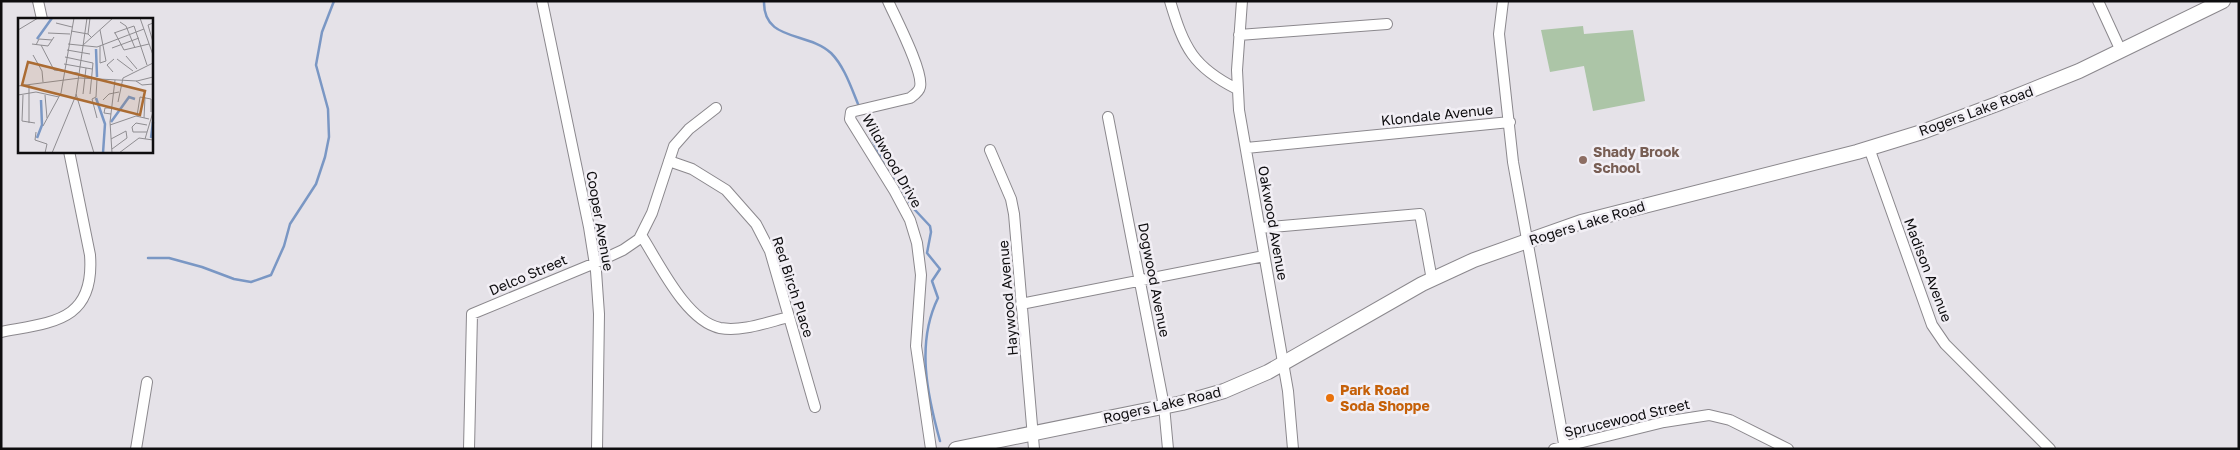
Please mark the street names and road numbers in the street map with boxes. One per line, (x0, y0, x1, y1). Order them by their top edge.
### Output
street label: Rogers Lake Road (1916, 82, 2035, 139)
street label: Klondale Avenue (1380, 100, 1494, 129)
street label: Wildwood Drive (859, 111, 926, 210)
street label: Oakwood Avenue (1255, 164, 1292, 281)
street label: Cooper Avenue (583, 169, 618, 272)
street label: Rogers Lake Road (1527, 197, 1647, 248)
street label: Madison Avenue (1901, 216, 1956, 324)
street label: Dogwood Avenue (1135, 221, 1174, 339)
street label: Red Birch Place (769, 234, 818, 339)
street label: Haywood Avenue (994, 240, 1021, 357)
street label: Delco Street (486, 250, 569, 299)
street label: Rogers Lake Road (1101, 383, 1222, 426)
street label: Sprucewood Street (1562, 395, 1691, 440)

